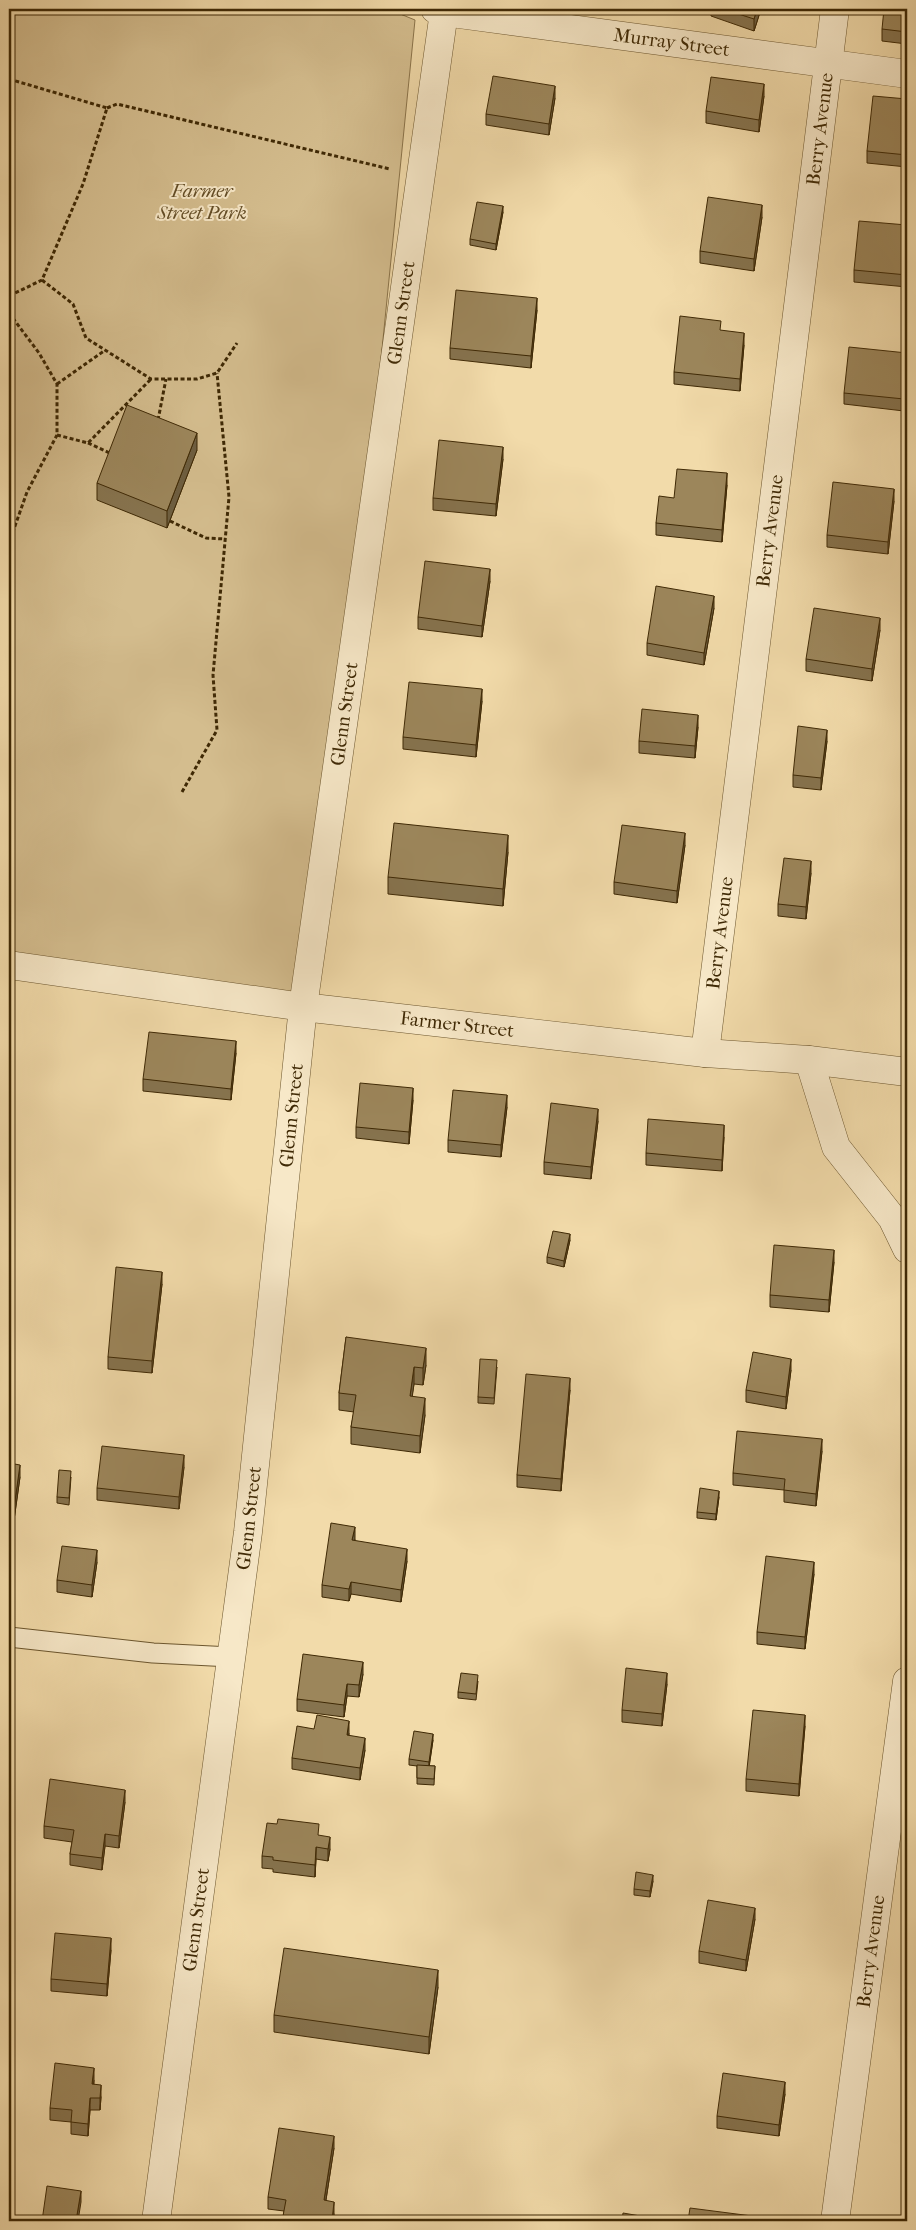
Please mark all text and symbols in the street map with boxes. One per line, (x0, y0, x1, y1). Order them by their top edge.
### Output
street label: Murray Street (612, 24, 731, 61)
street label: Berry Avenue (802, 71, 838, 187)
park label: Farmer Street Park (156, 180, 247, 224)
street label: Glenn Street (383, 260, 420, 366)
street label: Berry Avenue (752, 473, 788, 589)
street label: Glenn Street (326, 661, 363, 767)
street label: Berry Avenue (702, 875, 738, 991)
street label: Farmer Street (399, 1007, 515, 1042)
street label: Glenn Street (275, 1062, 308, 1168)
street label: Glenn Street (232, 1465, 266, 1571)
street label: Glenn Street (178, 1866, 214, 1973)
street label: Berry Avenue (853, 1894, 889, 2009)

